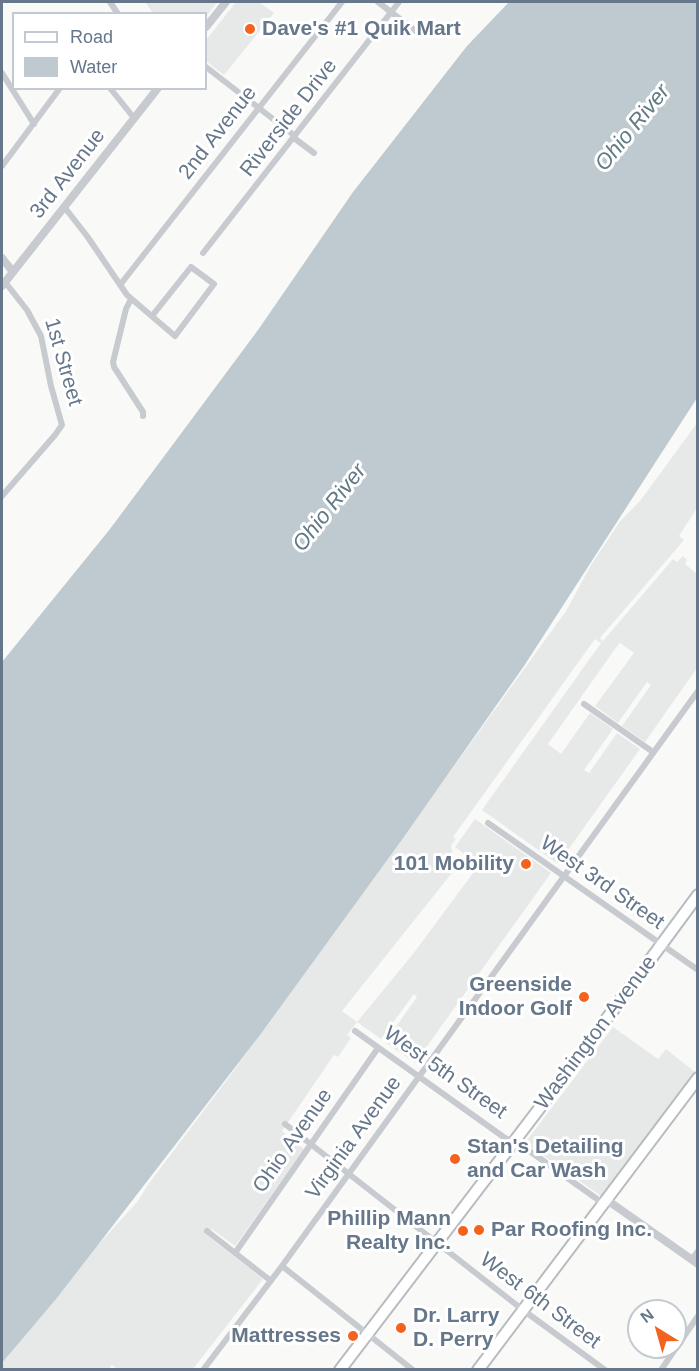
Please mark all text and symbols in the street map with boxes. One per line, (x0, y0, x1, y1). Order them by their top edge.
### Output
legend (12, 12, 207, 90)
place label: Dave's #1 Quik Mart (262, 16, 461, 42)
marker: Dave's #1 Quik Mart (243, 22, 257, 36)
text: Road (70, 27, 113, 47)
street label: Riverside Drive (235, 54, 343, 182)
text: Water (70, 57, 117, 77)
water label: Ohio River (590, 79, 676, 177)
street label: 2nd Avenue (174, 81, 262, 185)
street label: 3rd Avenue (25, 124, 111, 224)
street label: 1st Street (39, 315, 87, 409)
water label: Ohio River (288, 459, 372, 557)
street label: West 3rd Street (535, 831, 669, 935)
place label: 101 Mobility (394, 851, 514, 877)
marker: 101 Mobility (519, 857, 533, 871)
street label: Washington Avenue (530, 951, 662, 1115)
place label: Greenside Indoor Golf (459, 972, 572, 1022)
marker: Greenside Indoor Golf (577, 990, 591, 1004)
street label: West 5th Street (379, 1021, 511, 1125)
street label: Virginia Avenue (301, 1071, 407, 1205)
street label: Ohio Avenue (248, 1084, 338, 1198)
place label: Stan's Detailing and Car Wash (467, 1134, 624, 1184)
marker: Stan's Detailing and Car Wash (448, 1152, 462, 1166)
place label: Phillip Mann Realty Inc. (327, 1206, 451, 1256)
place label: Par Roofing Inc. (491, 1217, 652, 1243)
marker: Par Roofing Inc. (472, 1223, 486, 1237)
marker: Phillip Mann Realty Inc. (456, 1224, 470, 1238)
street label: West 6th Street (475, 1248, 605, 1354)
north arrow (627, 1299, 687, 1359)
place label: Dr. Larry D. Perry (413, 1303, 499, 1353)
text: N (637, 1306, 657, 1326)
marker: Dr. Larry D. Perry (394, 1321, 408, 1335)
place label: Mattresses (231, 1323, 341, 1349)
marker: Mattresses (346, 1329, 360, 1343)

